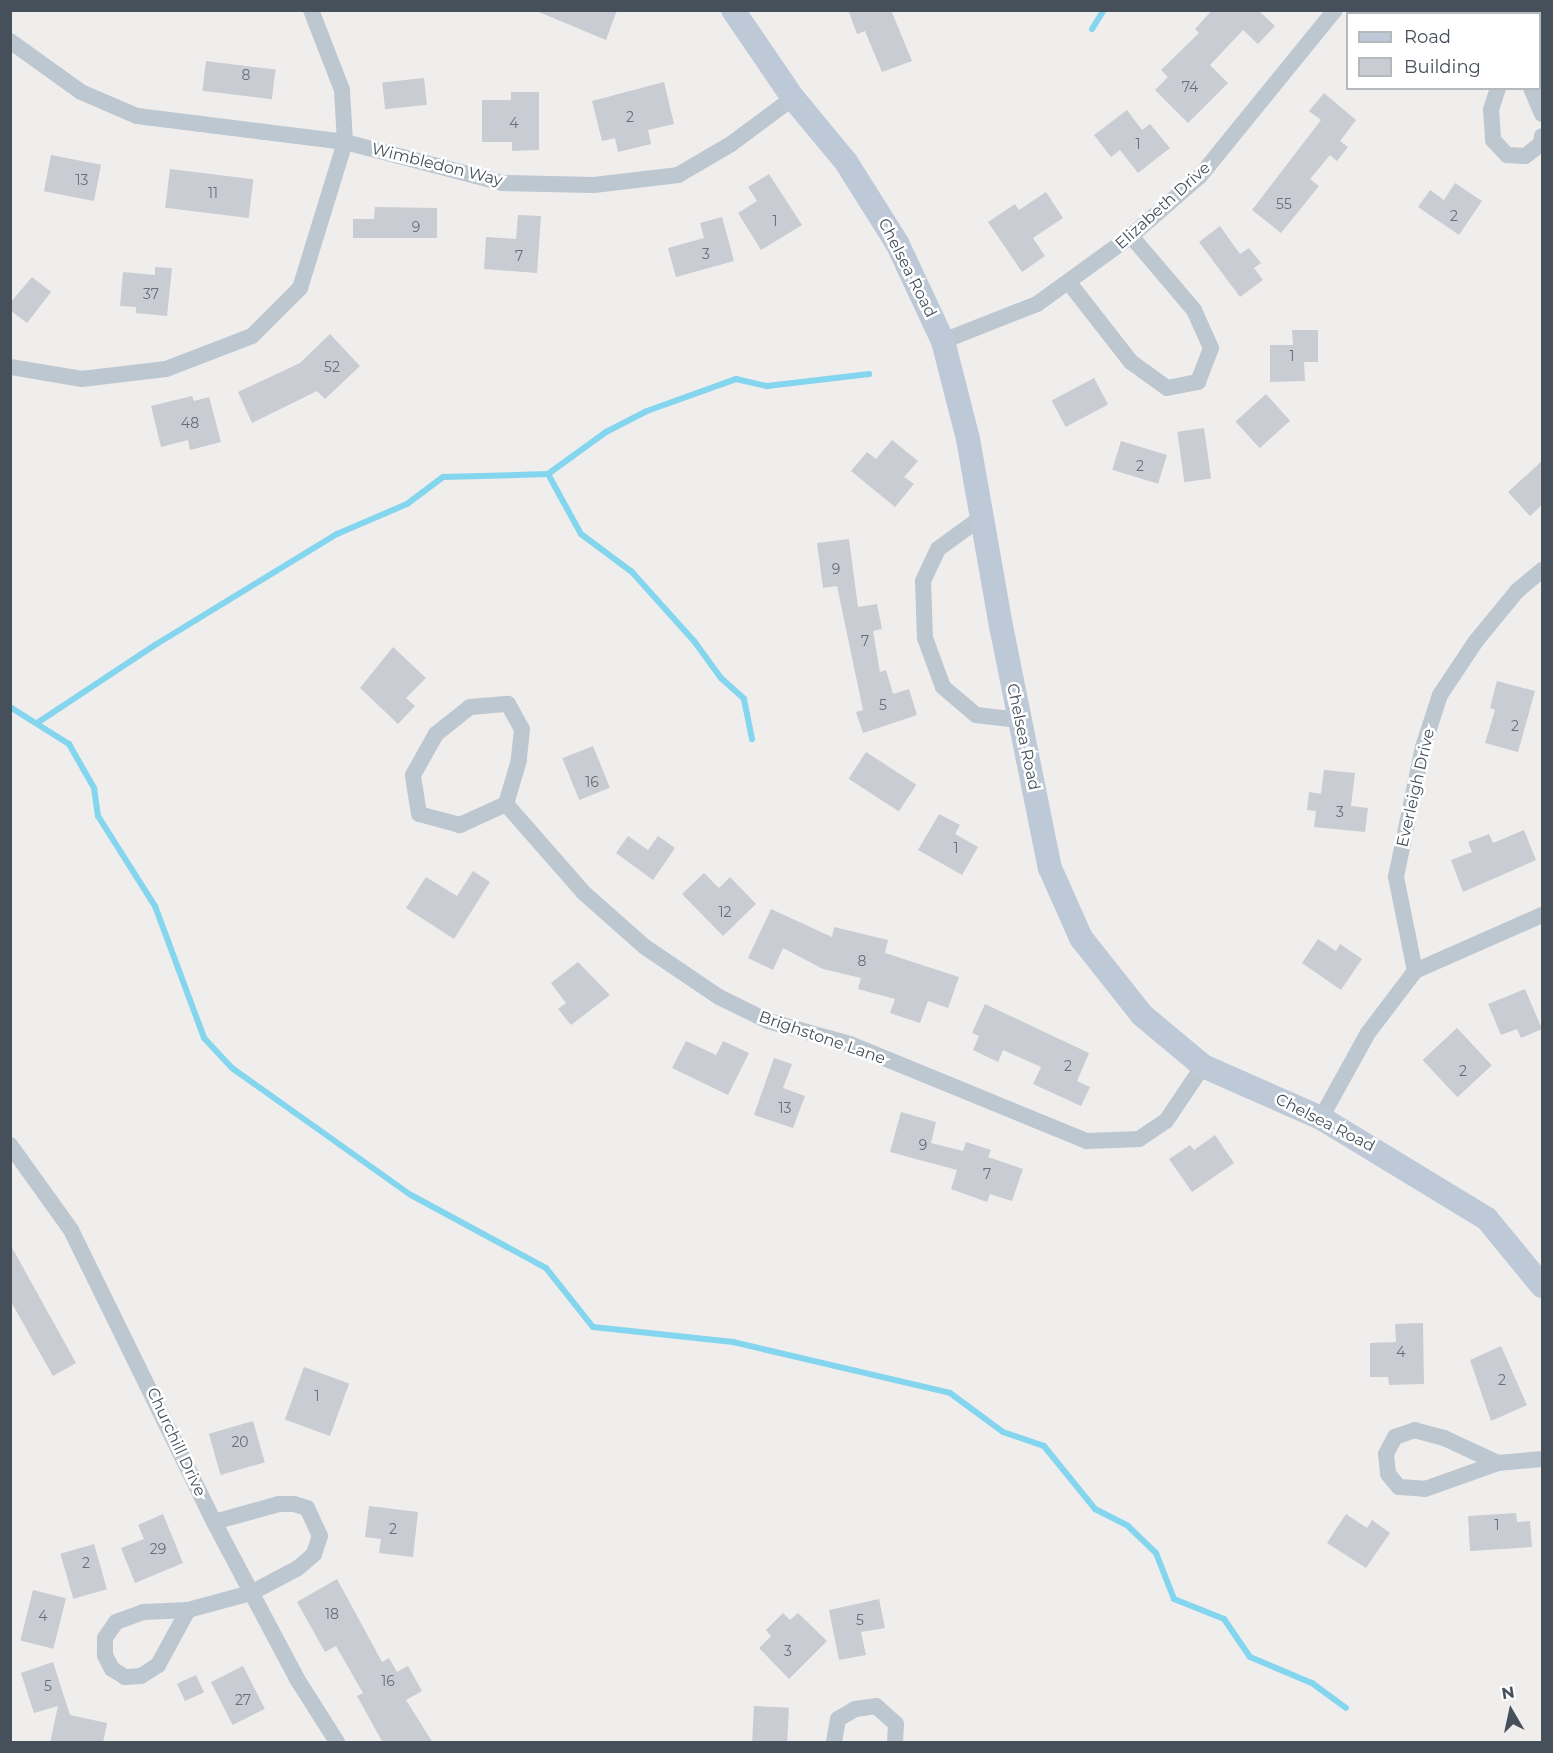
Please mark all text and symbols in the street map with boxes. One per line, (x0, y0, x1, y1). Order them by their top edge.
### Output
legend (1346, 12, 1541, 90)
text: Road (1404, 26, 1451, 48)
text: Building (1404, 56, 1481, 78)
house number: 8 (242, 67, 250, 83)
house number: 74 (1182, 79, 1198, 95)
house number: 2 (626, 109, 634, 125)
house number: 4 (509, 115, 519, 131)
house number: 1 (1135, 136, 1141, 152)
street label: Wimbledon Way (370, 139, 504, 191)
street label: Elizabeth Drive (1112, 158, 1214, 254)
house number: 13 (76, 172, 88, 188)
house number: 11 (208, 185, 218, 201)
house number: 55 (1276, 196, 1292, 212)
house number: 2 (1450, 208, 1458, 224)
house number: 1 (772, 213, 778, 229)
street label: Chelsea Road (874, 215, 940, 321)
house number: 9 (412, 219, 420, 235)
house number: 3 (702, 246, 710, 262)
house number: 7 (515, 248, 523, 264)
house number: 37 (143, 286, 159, 302)
house number: 1 (1289, 348, 1295, 364)
house number: 52 (324, 359, 340, 375)
house number: 48 (181, 415, 199, 431)
house number: 2 (1136, 458, 1144, 474)
house number: 9 (832, 561, 840, 577)
house number: 7 (861, 633, 869, 649)
street label: Chelsea Road (1002, 682, 1044, 792)
house number: 5 (879, 697, 887, 713)
house number: 2 (1511, 718, 1519, 734)
street label: Everleigh Drive (1393, 727, 1439, 849)
house number: 16 (585, 774, 599, 790)
house number: 3 (1336, 804, 1344, 820)
house number: 1 (953, 840, 959, 856)
house number: 12 (718, 904, 732, 920)
house number: 8 (858, 953, 866, 969)
street label: Brighstone Lane (756, 1007, 888, 1069)
house number: 2 (1064, 1058, 1072, 1074)
house number: 2 (1459, 1063, 1467, 1079)
street label: Chelsea Road (1272, 1090, 1378, 1156)
house number: 13 (779, 1100, 791, 1116)
house number: 9 (919, 1137, 927, 1153)
house number: 7 (983, 1166, 991, 1182)
house number: 4 (1396, 1344, 1406, 1360)
house number: 2 (1498, 1372, 1506, 1388)
street label: Churchill Drive (142, 1385, 210, 1499)
house number: 1 (314, 1388, 320, 1404)
house number: 20 (231, 1434, 249, 1450)
house number: 1 (1494, 1517, 1500, 1533)
house number: 2 (389, 1521, 397, 1537)
house number: 29 (150, 1541, 166, 1557)
house number: 2 (82, 1555, 90, 1571)
house number: 18 (325, 1606, 339, 1622)
house number: 4 (38, 1608, 48, 1624)
house number: 5 (856, 1612, 864, 1628)
house number: 3 (784, 1643, 792, 1659)
house number: 16 (381, 1673, 395, 1689)
house number: 5 (44, 1678, 52, 1694)
north arrow (1481, 1681, 1541, 1741)
text: N (1500, 1682, 1516, 1703)
house number: 27 (235, 1692, 251, 1708)

